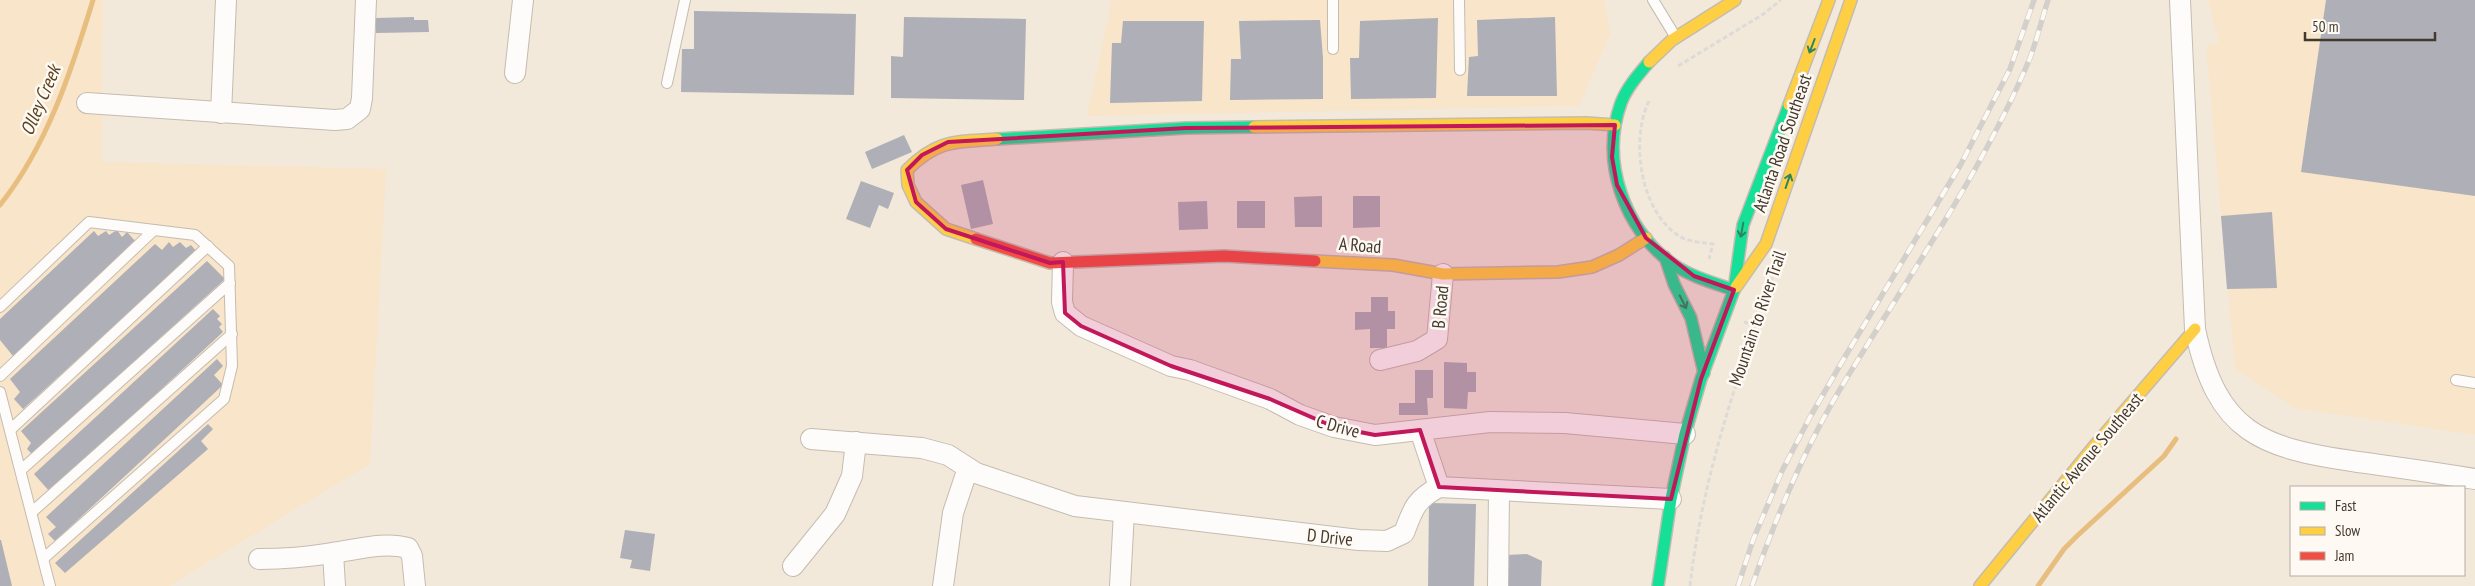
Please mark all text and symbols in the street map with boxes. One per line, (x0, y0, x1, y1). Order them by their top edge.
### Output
scale bar (2305, 10, 2435, 42)
text: 50 m (2312, 17, 2338, 36)
one-way arrow (1807, 38, 1816, 53)
water label: Olley Creek (14, 59, 67, 139)
street label: Atlanta Road Southeast (1748, 71, 1816, 215)
one-way arrow (1783, 174, 1793, 190)
one-way arrow (1737, 222, 1747, 238)
street label: A Road (1338, 232, 1382, 258)
street label: Mountain to River Trail (1723, 247, 1791, 388)
street label: B Road (1427, 285, 1453, 329)
one-way arrow (1678, 294, 1688, 309)
street label: Atlantic Avenue Southeast (2026, 388, 2148, 526)
street label: C Drive (1314, 409, 1362, 443)
legend (2290, 486, 2465, 576)
text: Fast (2335, 496, 2356, 515)
text: Slow (2335, 521, 2360, 540)
street label: D Drive (1306, 523, 1354, 551)
text: Jam (2334, 546, 2354, 565)

